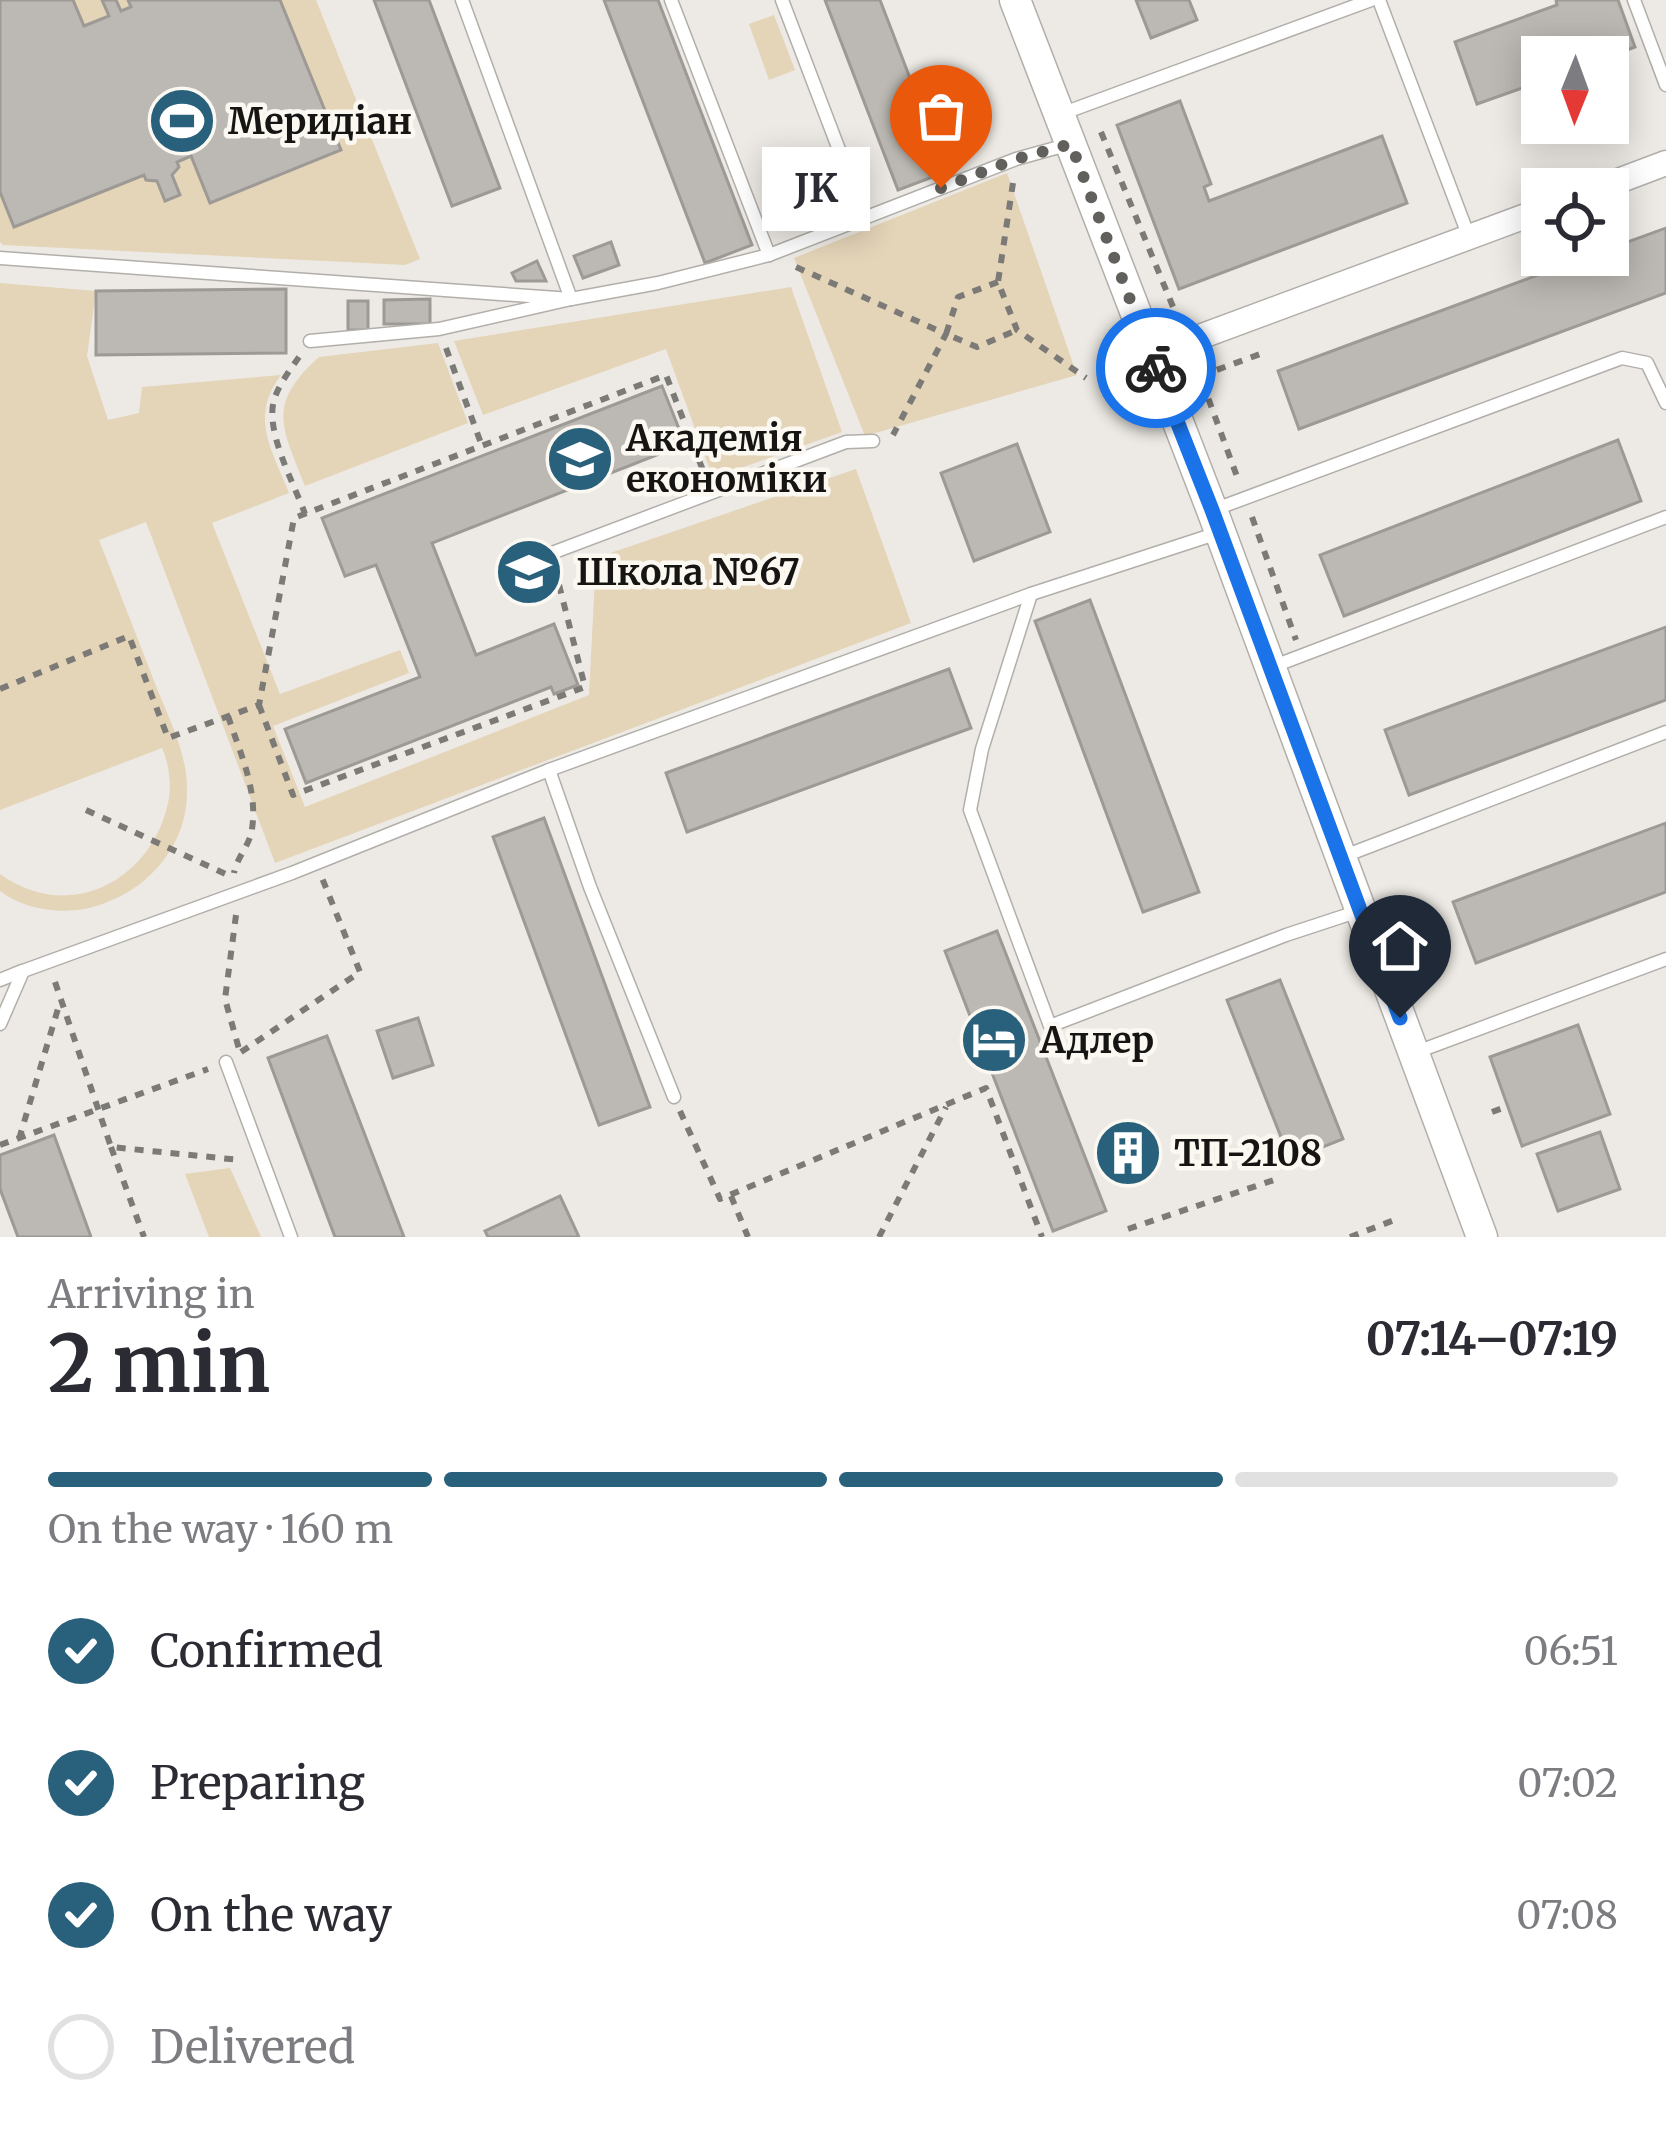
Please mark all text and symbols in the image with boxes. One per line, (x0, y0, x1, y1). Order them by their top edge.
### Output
north arrow (1521, 36, 1629, 144)
map controls (1521, 36, 1629, 276)
pin (890, 65, 992, 188)
icon: bag (908, 83, 974, 149)
sports icon: Меридіан (147, 86, 217, 156)
place label: Меридіан (228, 99, 412, 144)
callout: JK (761, 146, 869, 230)
text: JK (794, 164, 838, 213)
button: locate (1521, 168, 1629, 276)
courier (1096, 308, 1216, 428)
icon: bike (1123, 335, 1189, 401)
place label: Академія економіки (625, 416, 827, 502)
school or university icon: Академія економіки (545, 424, 615, 494)
school or university icon: Школа №67 (494, 537, 564, 607)
place label: Школа №67 (576, 550, 800, 595)
pin (1349, 895, 1451, 1018)
icon: home (1367, 913, 1433, 979)
hotel icon: Адлер (959, 1005, 1029, 1075)
place label: Адлер (1039, 1018, 1154, 1063)
building icon: ТП-2108 (1093, 1118, 1163, 1188)
place label: ТП-2108 (1174, 1131, 1322, 1176)
text: Arriving in (48, 1270, 255, 1319)
text: 07:14–07:19 (1366, 1311, 1618, 1367)
text: 2 min (48, 1315, 270, 1413)
text: On the way · 160 m (48, 1505, 393, 1554)
icon: check (48, 1618, 114, 1684)
text: Confirmed (150, 1623, 383, 1679)
text: 06:51 (1523, 1627, 1618, 1676)
icon: check (48, 1750, 114, 1816)
text: Preparing (150, 1755, 365, 1811)
text: 07:02 (1517, 1759, 1618, 1808)
icon: check (48, 1882, 114, 1948)
text: On the way (150, 1887, 392, 1943)
text: 07:08 (1516, 1891, 1618, 1940)
text: Delivered (150, 2019, 355, 2075)

